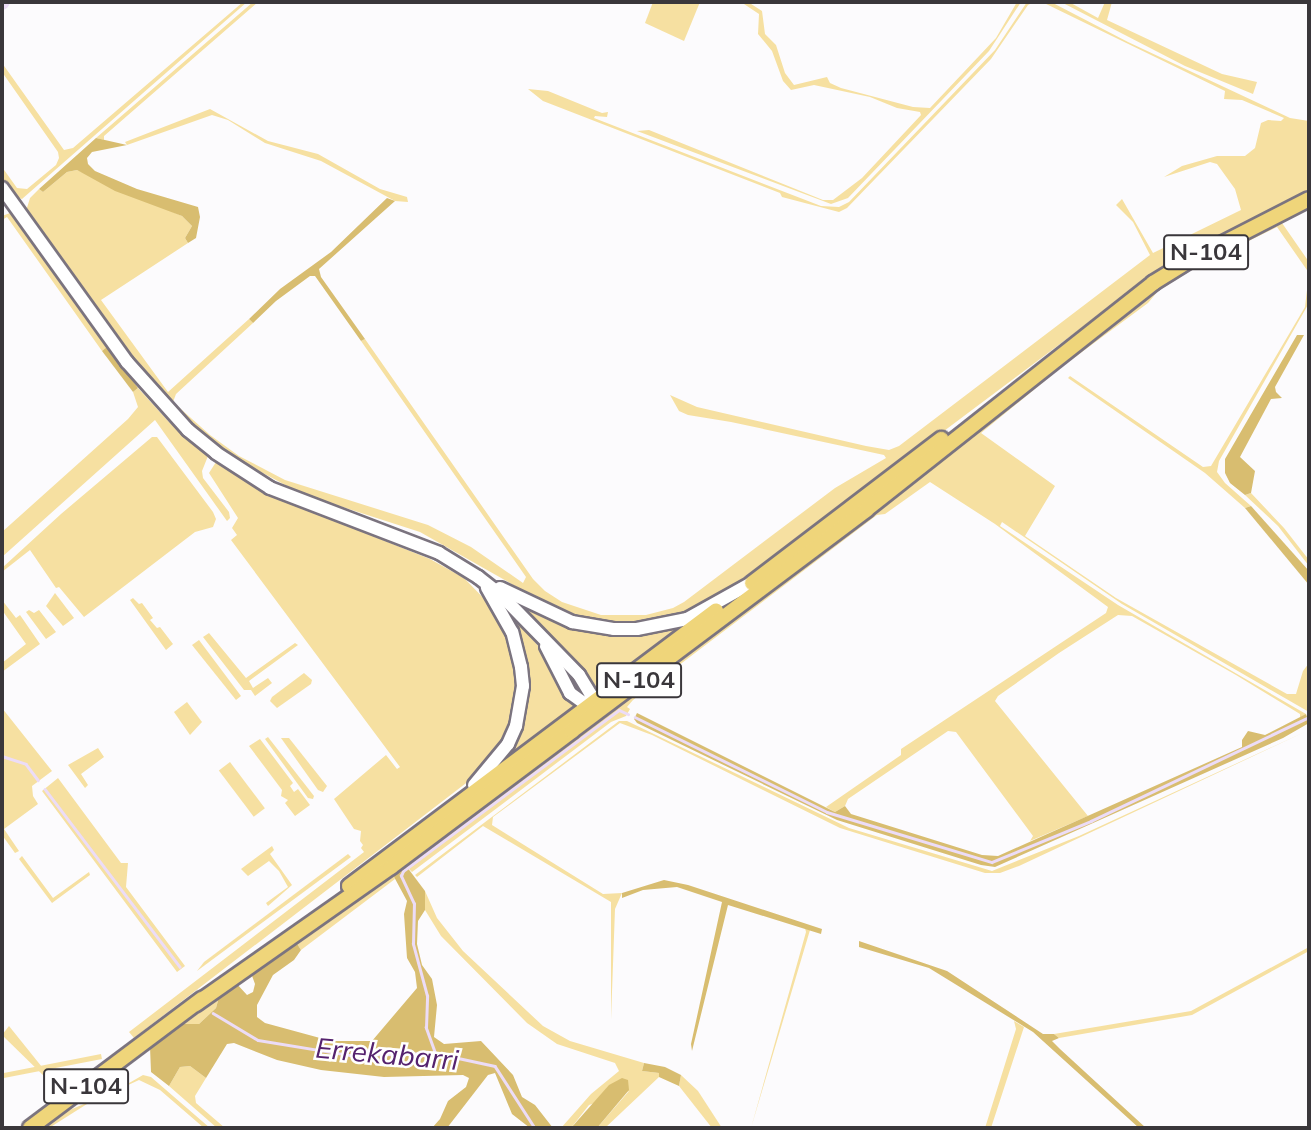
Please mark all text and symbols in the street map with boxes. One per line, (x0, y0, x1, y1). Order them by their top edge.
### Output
road number: N-104 (1162, 232, 1250, 272)
road number: N-104 (595, 660, 683, 700)
water label: Errekabarri (314, 1031, 460, 1077)
road number: N-104 (42, 1066, 130, 1106)

